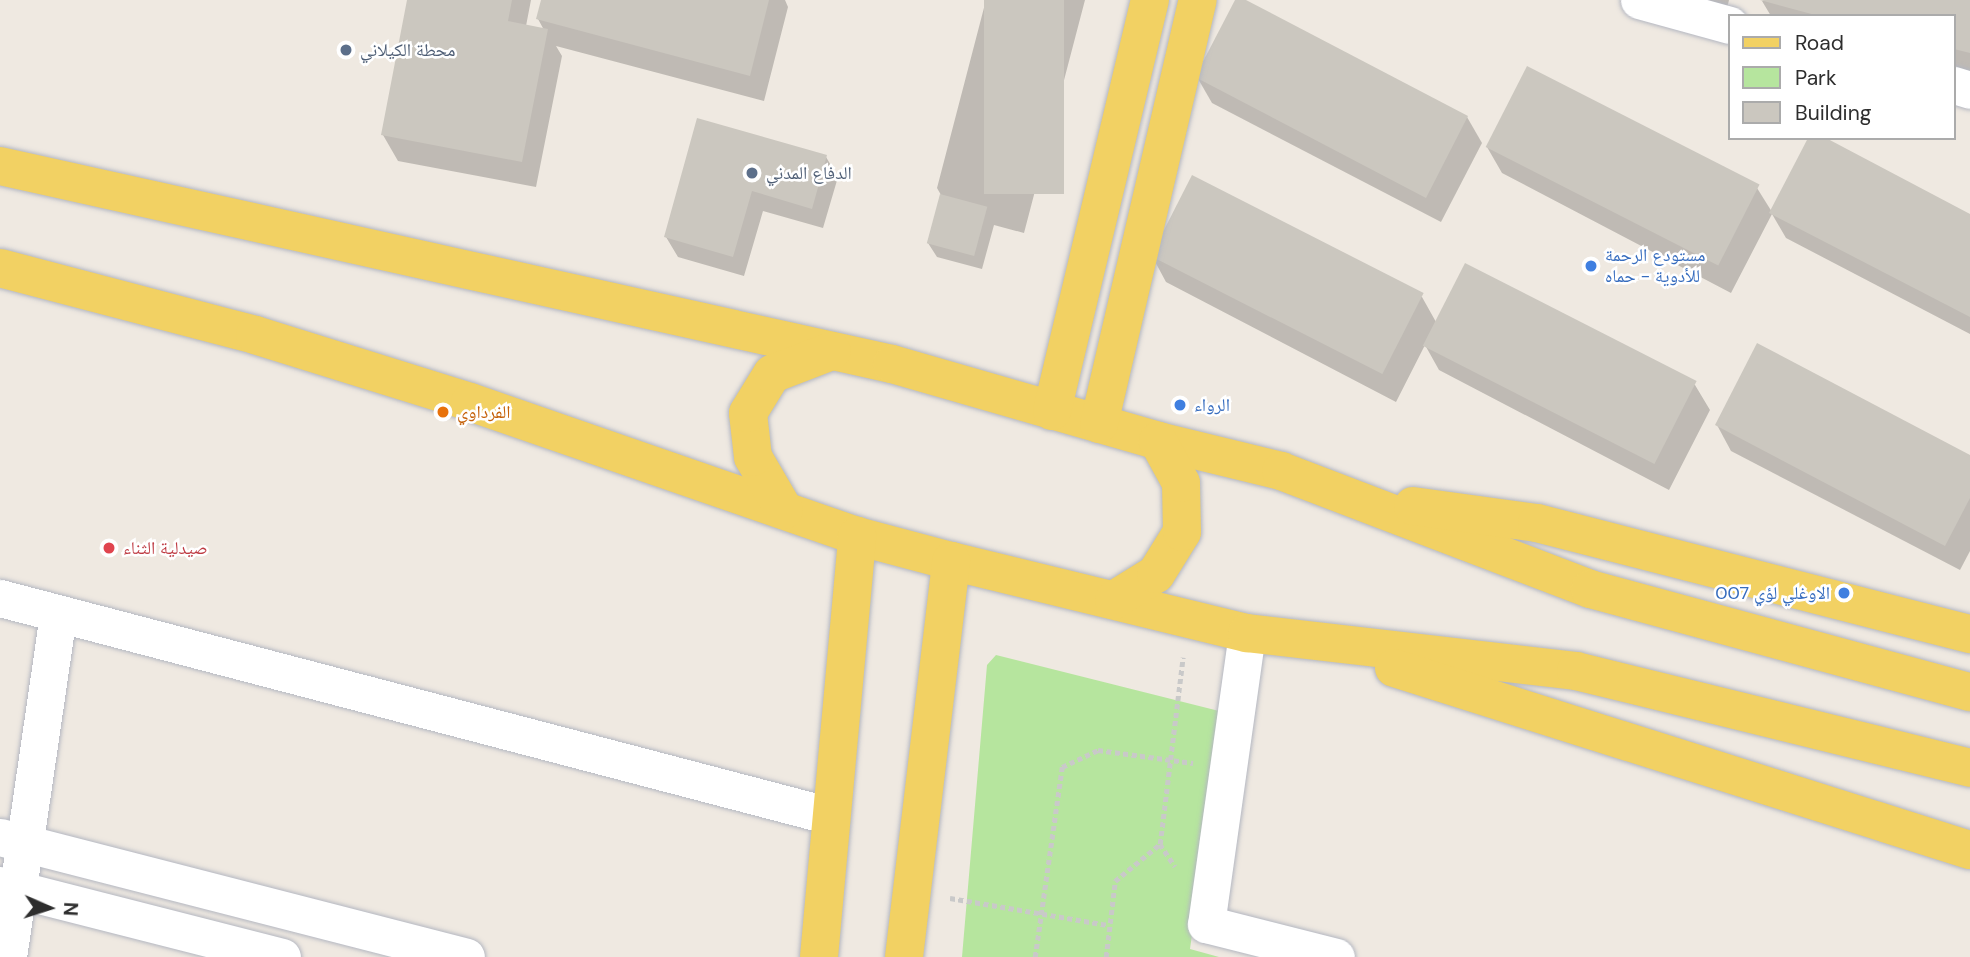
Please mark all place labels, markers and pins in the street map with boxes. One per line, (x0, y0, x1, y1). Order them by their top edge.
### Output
place label: محطة الكيلاني (360, 39, 456, 61)
marker: محطة الكيلاني (338, 42, 354, 58)
place label: الدفاع المدني (766, 162, 852, 184)
marker: الدفاع المدني (744, 165, 760, 181)
place label: مستودع الرحمة للأدوية - حماه (1605, 245, 1706, 288)
marker: مستودع الرحمة للأدوية - حماه (1583, 258, 1599, 274)
place label: الرواء (1194, 394, 1230, 416)
marker: الرواء (1172, 397, 1188, 413)
place label: الفرداوي (457, 401, 511, 423)
marker: الفرداوي (435, 404, 451, 420)
place label: صيدلية الثناء (123, 537, 208, 559)
marker: صيدلية الثناء (101, 540, 117, 556)
place label: الاوغلي لؤي 007 (1715, 582, 1830, 604)
marker: الاوغلي لؤي 007 (1836, 585, 1852, 601)

